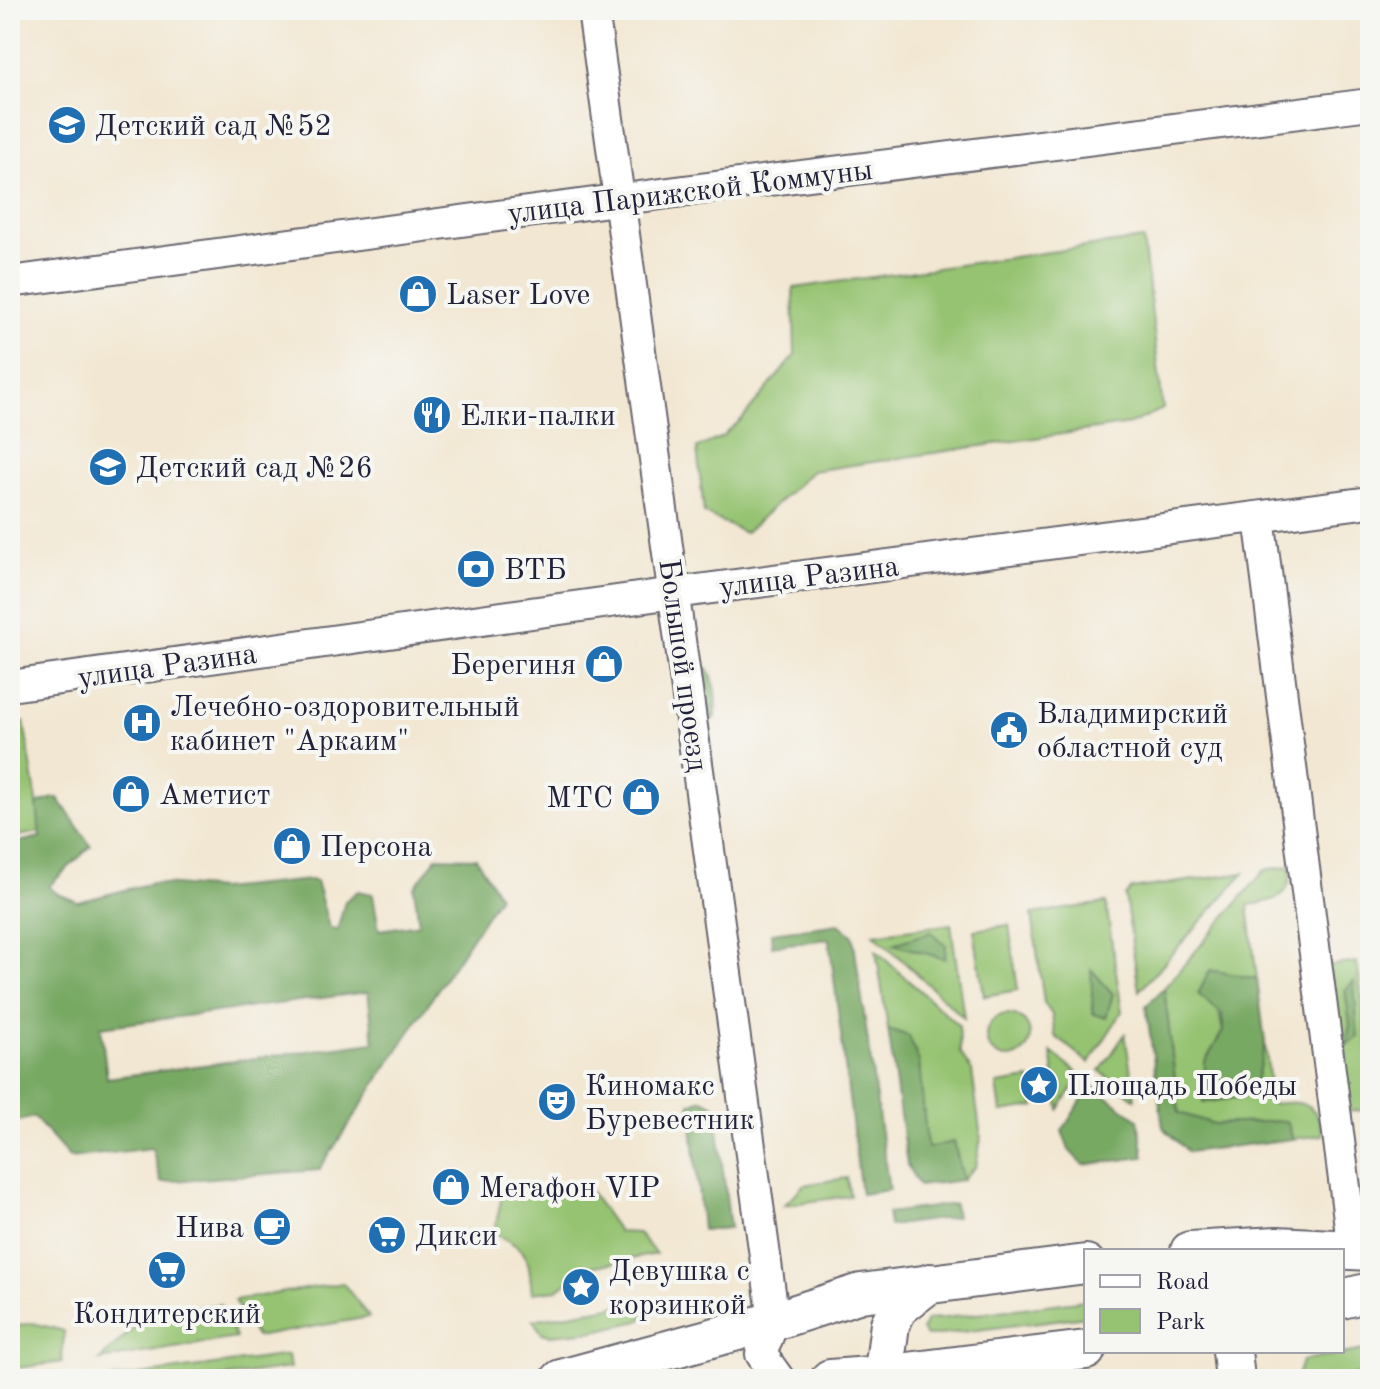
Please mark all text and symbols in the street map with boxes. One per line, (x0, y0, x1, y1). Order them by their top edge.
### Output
school or university icon: Детский сад №52 (46, 104, 88, 146)
place label: Детский сад №52 (95, 112, 332, 142)
street label: улица Парижской Коммуны (506, 156, 875, 230)
shop icon: Laser Love (397, 273, 439, 315)
place label: Laser Love (446, 281, 590, 311)
restaurant icon: Елки-палки (411, 394, 453, 436)
place label: Елки-палки (460, 402, 616, 432)
school or university icon: Детский сад №26 (87, 446, 129, 488)
place label: Детский сад №26 (136, 454, 373, 484)
bank icon: ВТБ (455, 548, 497, 590)
street label: улица Разина (718, 552, 901, 604)
place label: ВТБ (504, 556, 567, 586)
street label: Большой проезд (652, 557, 712, 774)
street label: улица Разина (76, 640, 259, 694)
shop icon: Берегиня (583, 643, 625, 685)
place label: Берегиня (450, 651, 576, 681)
place label: Лечебно-оздоровительный кабинет "Аркаим" (170, 693, 520, 757)
place label: Владимирский областной суд (1037, 700, 1228, 764)
hospital icon: Лечебно-оздоровительный кабинет "Аркаим" (121, 702, 163, 744)
public building icon: Владимирский областной суд (988, 709, 1030, 751)
shop icon: Аметист (110, 773, 152, 815)
shop icon: МТС (620, 776, 662, 818)
place label: Аметист (159, 781, 271, 811)
place label: МТС (546, 784, 613, 814)
shop icon: Персона (271, 825, 313, 867)
place label: Персона (320, 833, 432, 863)
place icon: Площадь Победы (1018, 1064, 1060, 1106)
place label: Киномакс Буревестник (585, 1072, 755, 1136)
place label: Площадь Победы (1067, 1072, 1297, 1102)
theatre icon: Киномакс Буревестник (536, 1081, 578, 1123)
shop icon: Мегафон VIP (430, 1166, 472, 1208)
place label: Мегафон VIP (479, 1174, 660, 1204)
cafe icon: Нива (251, 1206, 293, 1248)
place label: Нива (175, 1214, 244, 1244)
supermarket icon: Дикси (366, 1214, 408, 1256)
place label: Дикси (415, 1222, 498, 1252)
supermarket icon: Кондитерский (146, 1249, 188, 1291)
legend (1084, 1249, 1344, 1353)
place label: Девушка с корзинкой (609, 1257, 750, 1321)
place icon: Девушка с корзинкой (560, 1266, 602, 1308)
text: Road (1156, 1271, 1209, 1295)
place label: Кондитерский (73, 1300, 261, 1330)
text: Park (1156, 1311, 1205, 1335)

